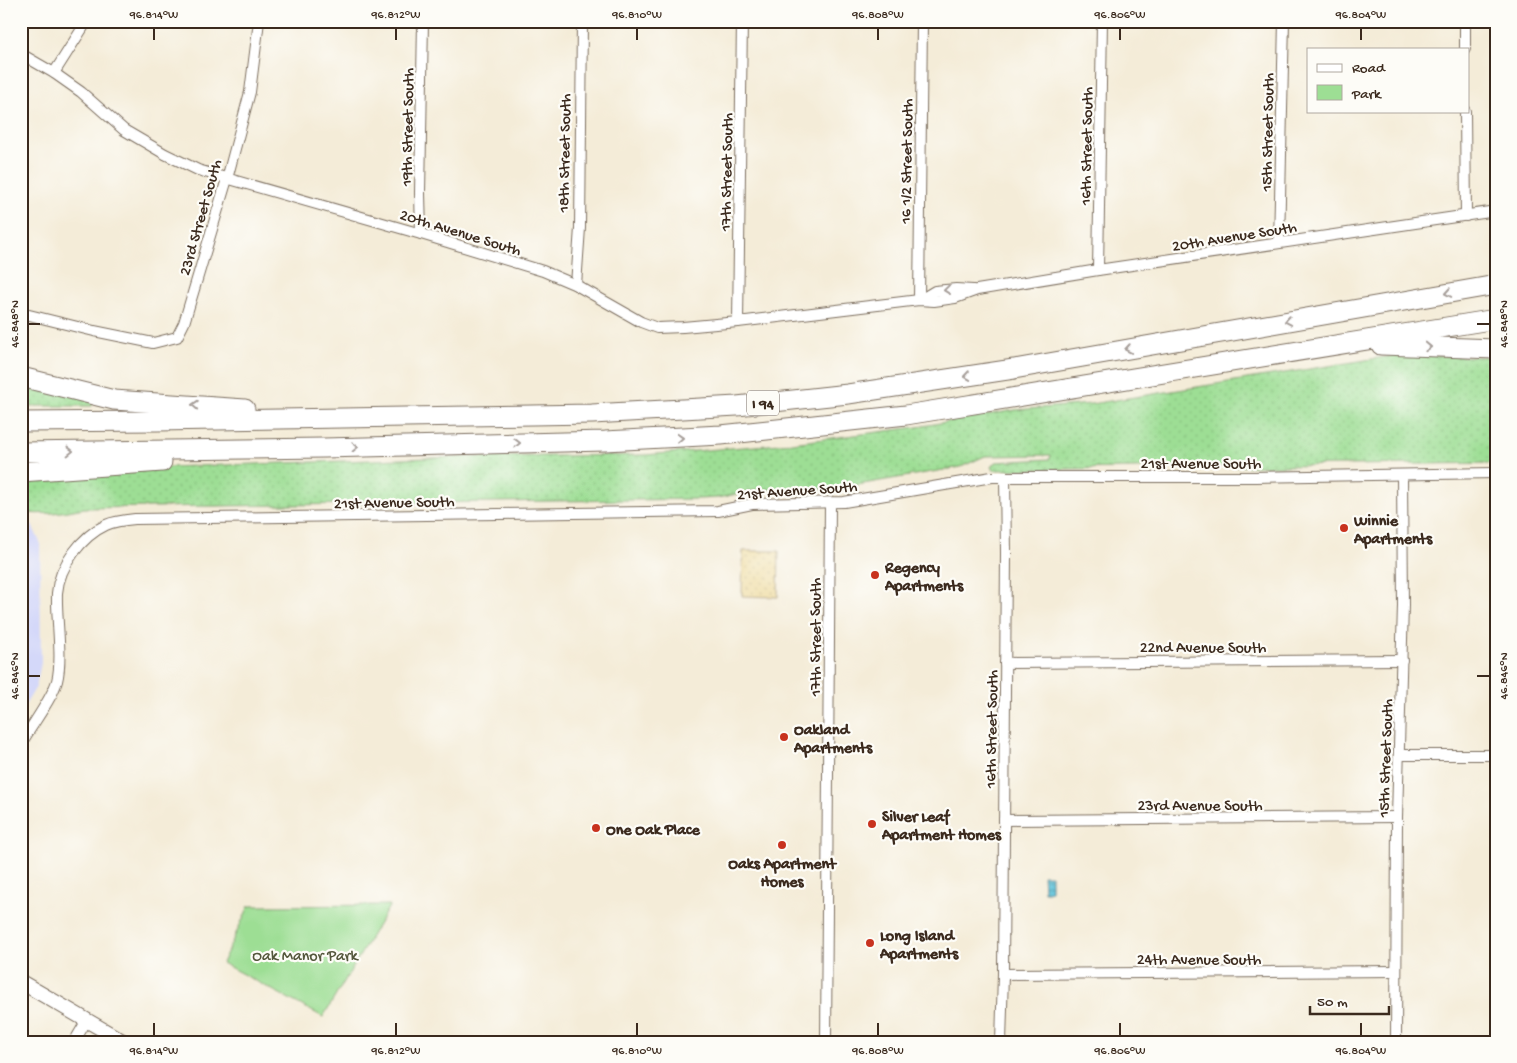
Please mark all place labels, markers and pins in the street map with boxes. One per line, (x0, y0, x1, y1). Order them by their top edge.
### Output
place label: Winnie Apartments (1353, 513, 1433, 550)
marker: Winnie Apartments (1338, 522, 1350, 534)
place label: Regency Apartments (884, 560, 964, 597)
marker: Regency Apartments (869, 569, 881, 581)
place label: Oakland Apartments (793, 722, 873, 759)
marker: Oakland Apartments (778, 731, 790, 743)
place label: Silver Leaf Apartment Homes (881, 808, 1002, 846)
marker: Silver Leaf Apartment Homes (866, 818, 878, 830)
marker: One Oak Place (590, 822, 602, 834)
place label: One Oak Place (606, 822, 700, 841)
marker: Oaks Apartment Homes (776, 839, 788, 851)
place label: Oaks Apartment Homes (728, 856, 837, 893)
place label: Long Island Apartments (879, 928, 959, 965)
marker: Long Island Apartments (864, 937, 876, 949)

